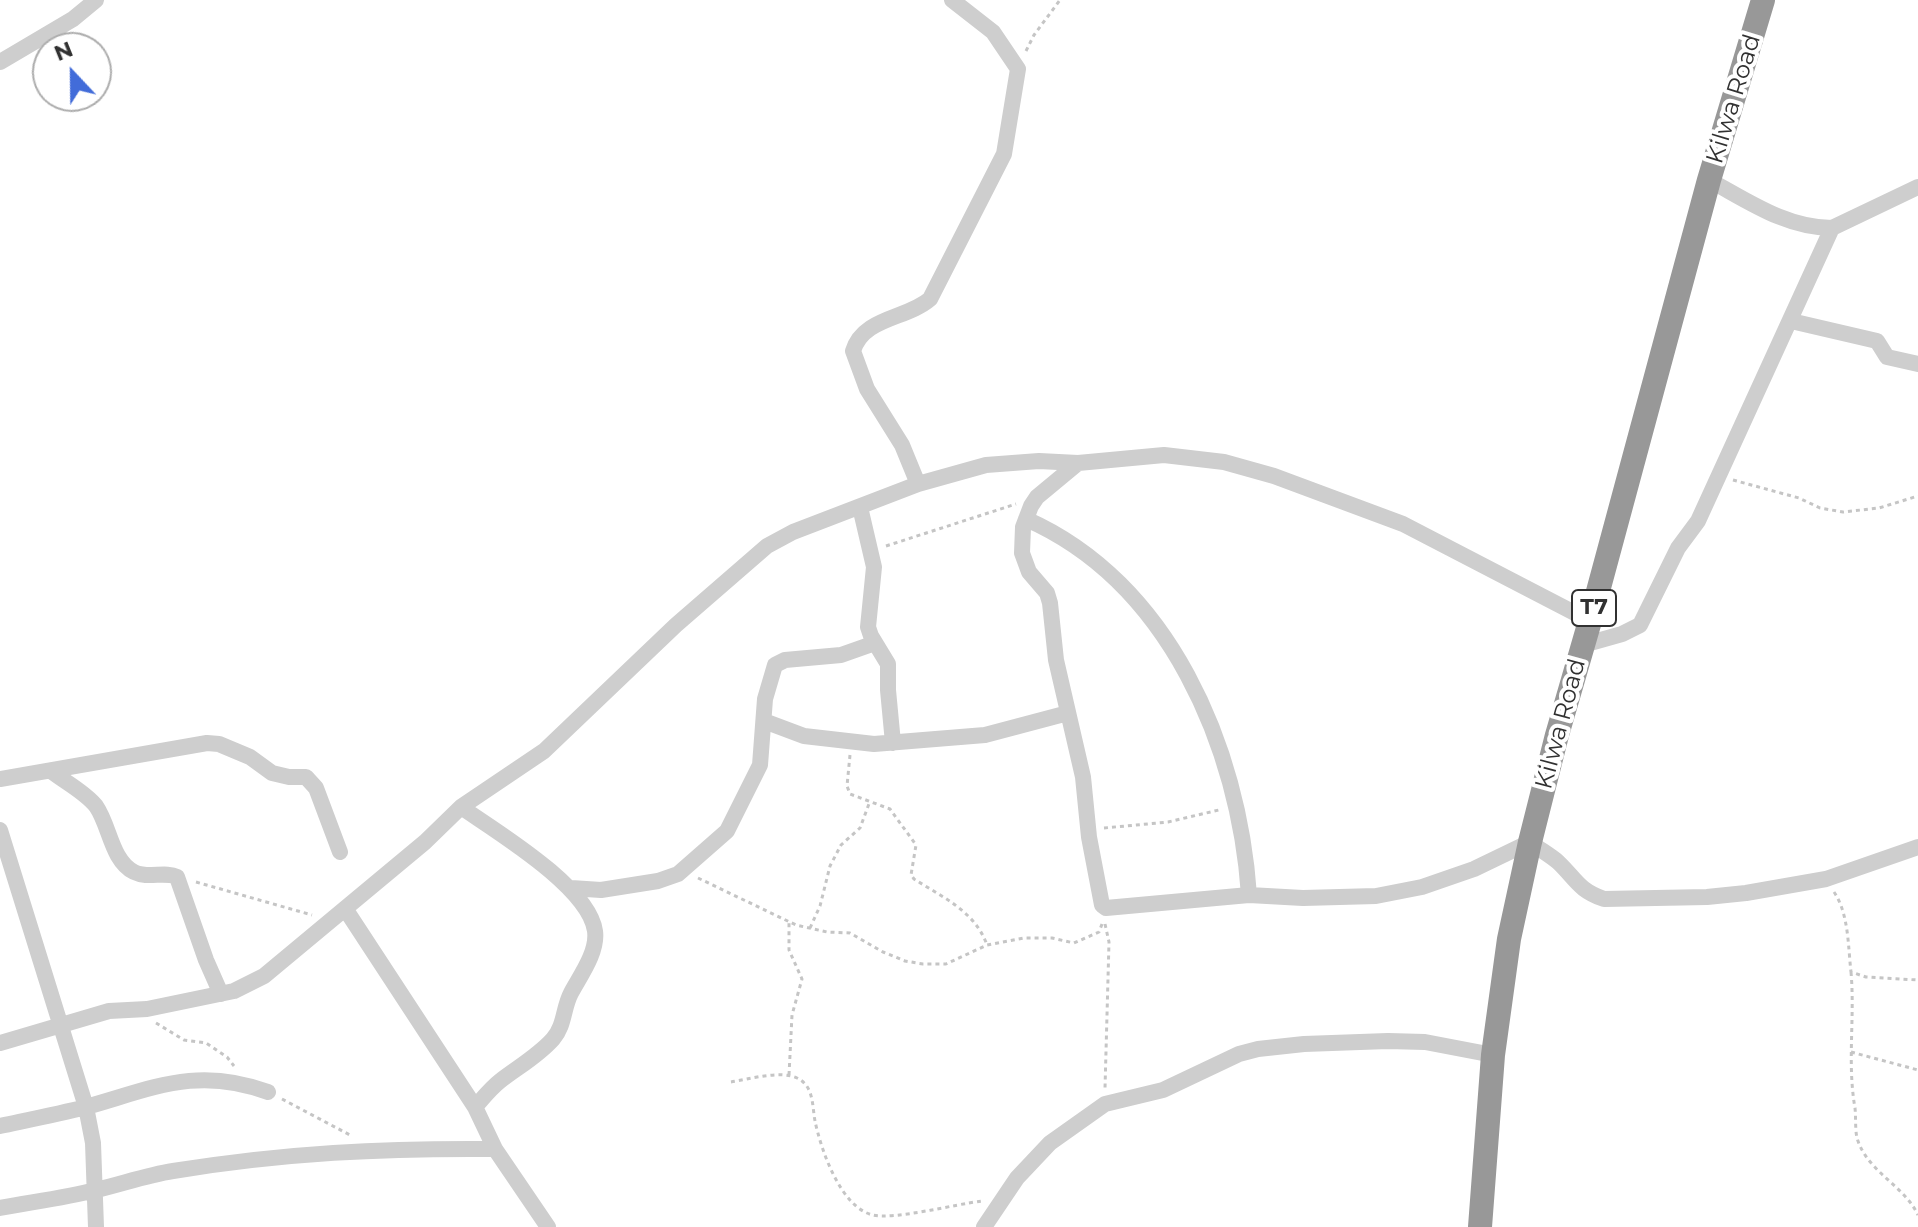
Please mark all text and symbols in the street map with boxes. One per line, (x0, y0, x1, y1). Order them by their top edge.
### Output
street label: Kilwa Road (1701, 31, 1767, 167)
north arrow (32, 32, 112, 112)
text: N (50, 35, 77, 67)
road number: T7 (1572, 590, 1616, 626)
street label: Kilwa Road (1530, 656, 1592, 792)

